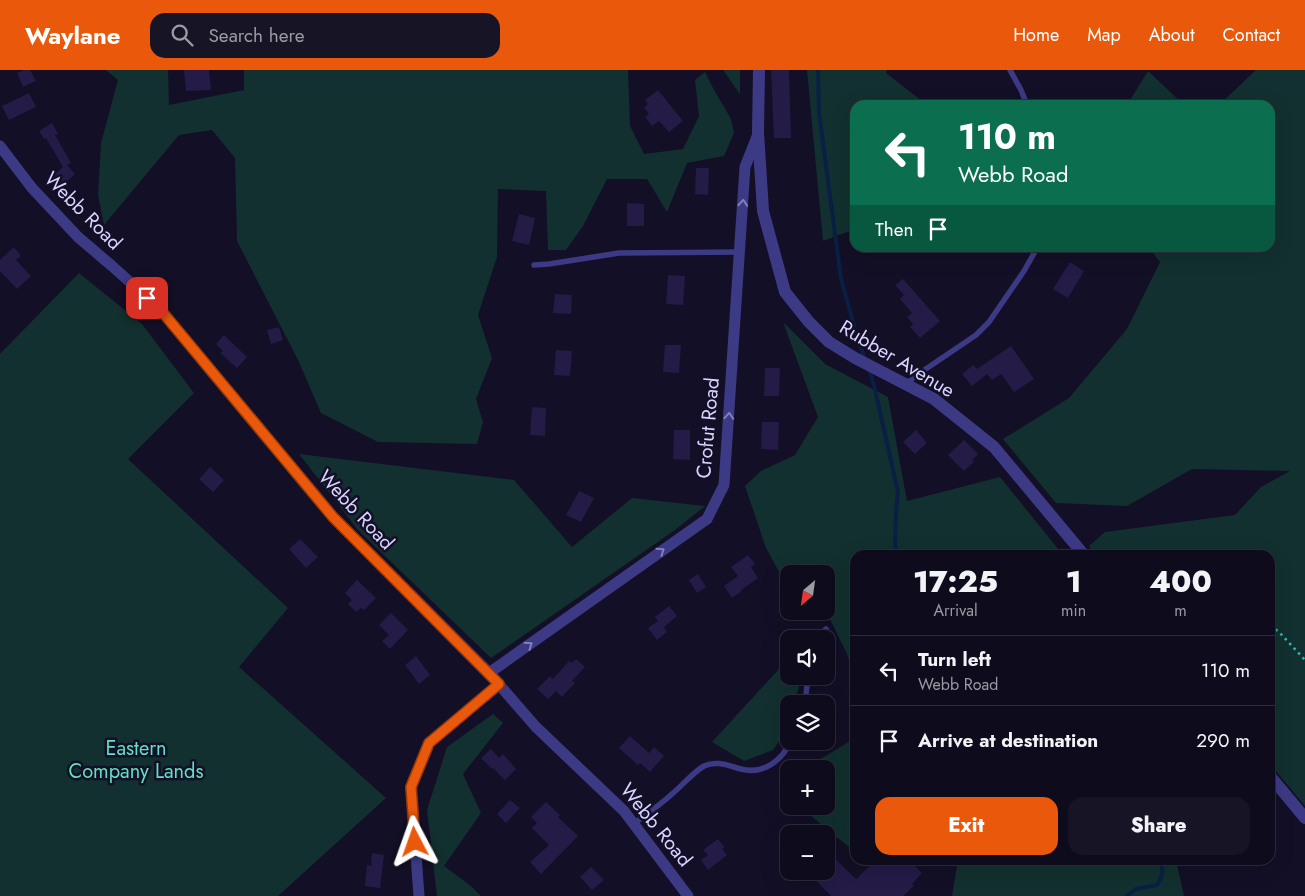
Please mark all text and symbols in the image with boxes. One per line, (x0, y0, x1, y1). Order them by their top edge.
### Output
search box (150, 13, 500, 58)
text: Waylane (25, 18, 120, 53)
icon: search (168, 21, 196, 49)
text: Search here (208, 22, 305, 49)
text: Home (1013, 22, 1059, 48)
text: Map (1087, 22, 1121, 48)
text: About (1149, 22, 1194, 48)
text: Contact (1222, 22, 1280, 48)
text: 110 m (958, 112, 1056, 162)
icon: left (875, 120, 940, 185)
text: Webb Road (958, 158, 1068, 190)
street label: Webb Road (37, 165, 129, 257)
one-way arrow (738, 199, 749, 207)
icon: arrive (924, 215, 952, 243)
text: Then (875, 216, 914, 243)
pin (126, 277, 168, 319)
icon: arrive (133, 284, 161, 312)
street label: Rubber Avenue (834, 313, 960, 405)
street label: Crofut Road (689, 376, 727, 480)
one-way arrow (723, 412, 734, 420)
street label: Webb Road (311, 463, 401, 557)
one-way arrow (656, 548, 665, 557)
text: 17:25 (913, 560, 998, 603)
text: 1 (1066, 560, 1081, 603)
text: 400 (1149, 560, 1212, 603)
north arrow (780, 565, 835, 620)
map controls (780, 565, 835, 880)
text: Arrival (933, 599, 978, 622)
text: min (1061, 599, 1086, 622)
text: m (1174, 599, 1187, 622)
button: sound (780, 630, 835, 685)
one-way arrow (523, 642, 532, 651)
text: Turn left (918, 646, 991, 673)
icon: left (875, 657, 903, 685)
text: 110 m (1201, 657, 1250, 684)
text: Webb Road (918, 673, 998, 696)
button: layers (780, 695, 835, 750)
icon: arrive (875, 727, 903, 755)
text: Arrive at destination (918, 727, 1098, 754)
text: 290 m (1196, 727, 1250, 754)
park label: Eastern Company Lands (68, 734, 204, 786)
button: + (780, 760, 835, 815)
street label: Webb Road (613, 777, 699, 873)
button: Exit (875, 797, 1058, 855)
button: Share (1068, 797, 1250, 855)
position arrow (388, 815, 440, 867)
button: − (780, 825, 835, 880)

